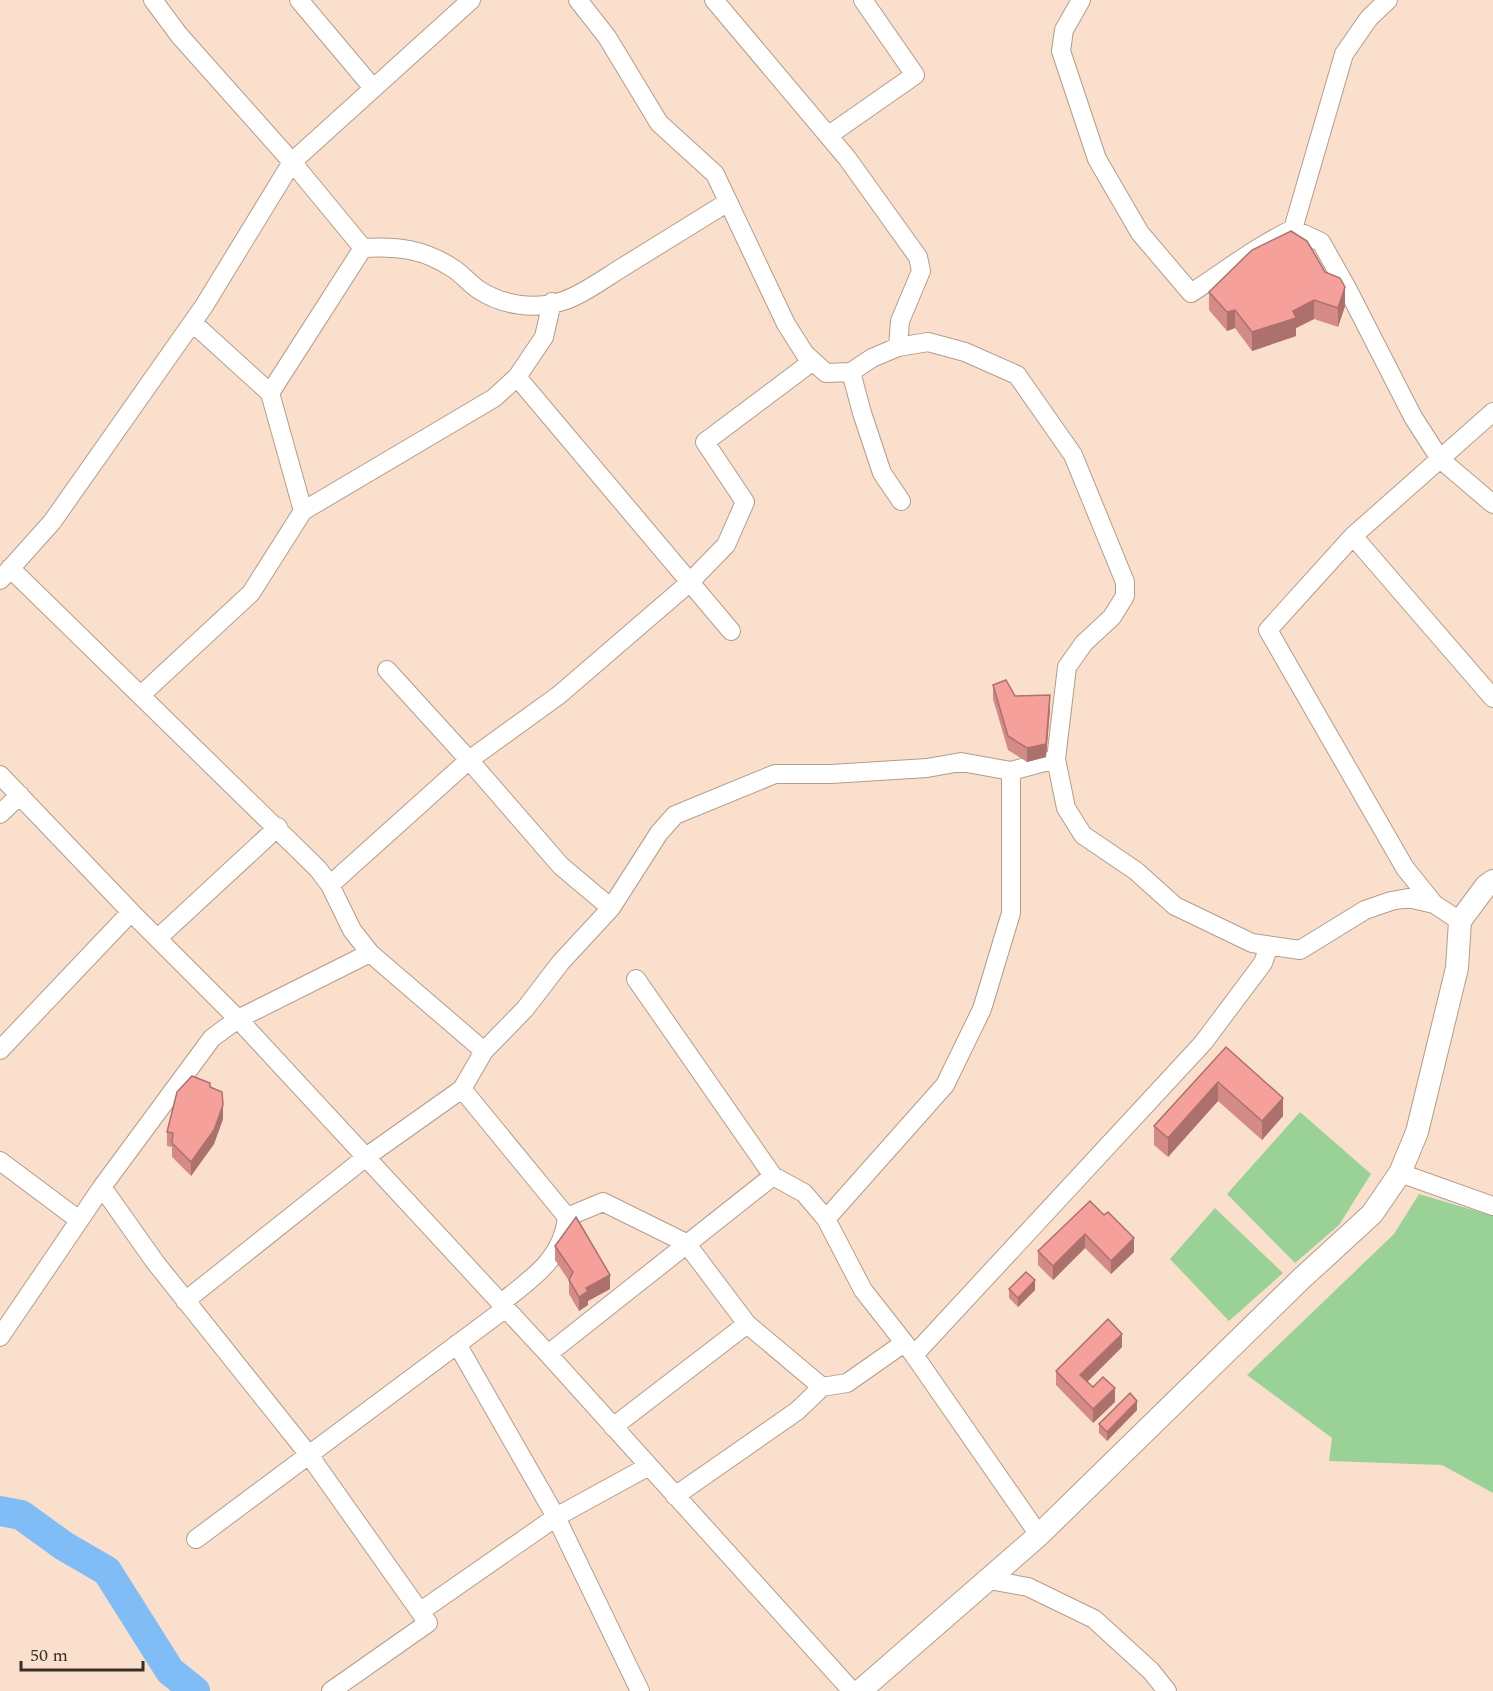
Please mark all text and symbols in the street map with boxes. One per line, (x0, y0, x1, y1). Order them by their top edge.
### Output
scale bar (21, 1634, 142, 1672)
text: 50 m (30, 1642, 68, 1669)

